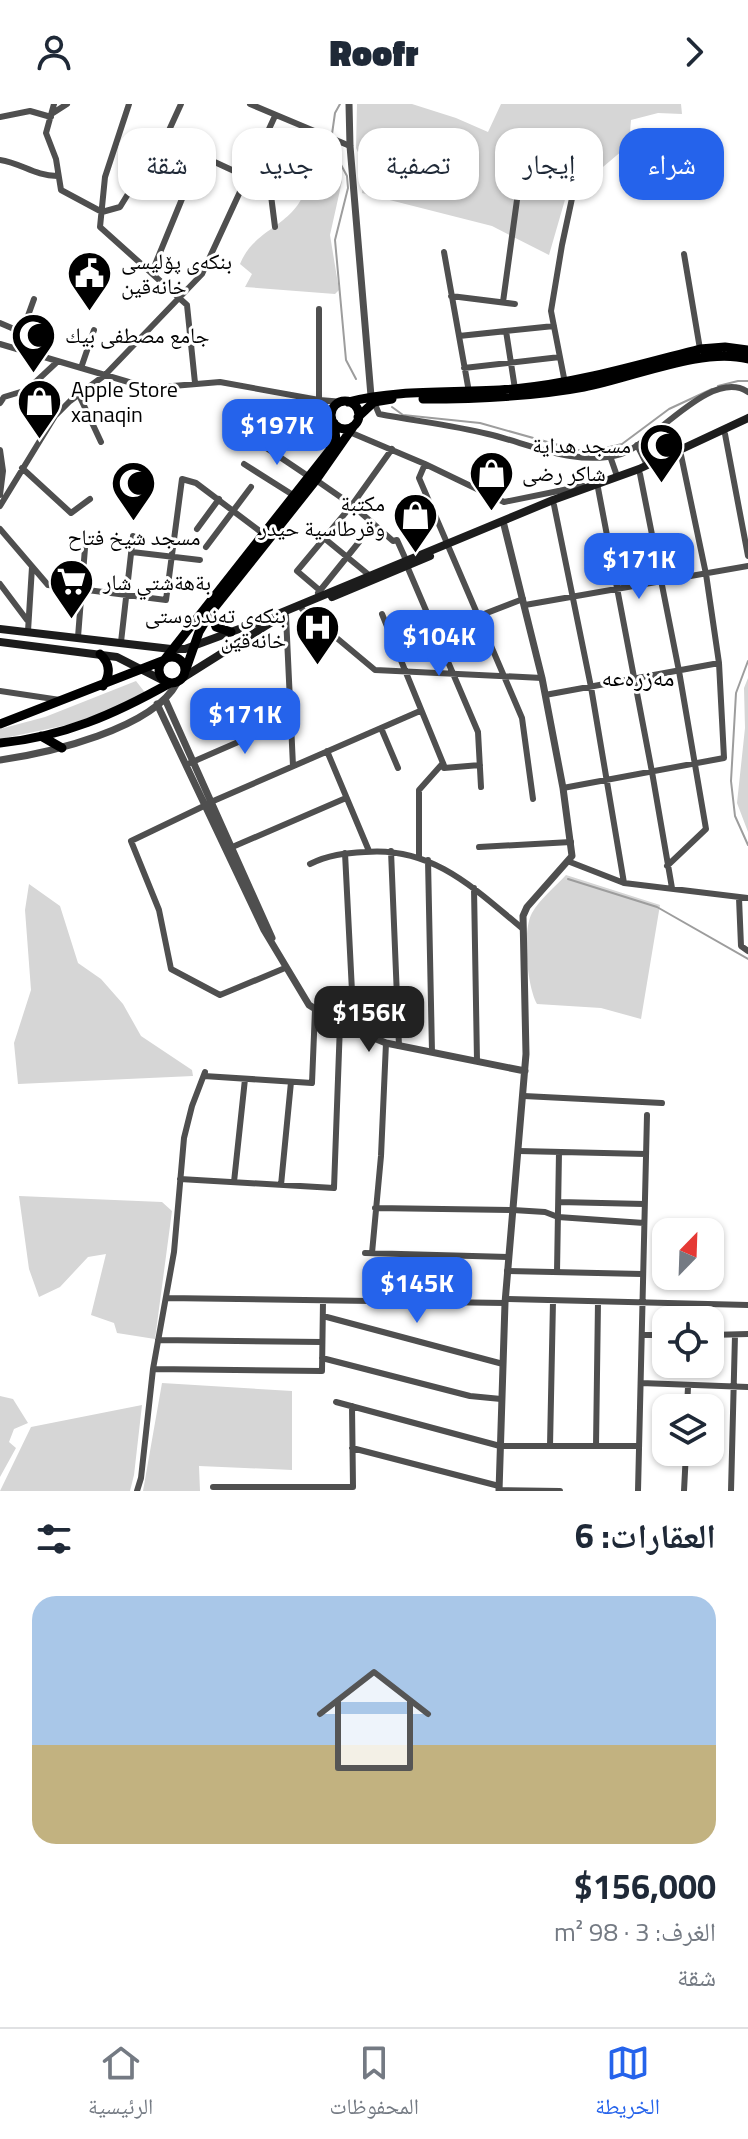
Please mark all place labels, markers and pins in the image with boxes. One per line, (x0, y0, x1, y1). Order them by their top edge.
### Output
place label: بنکەی پۆلیسی خانەقین (121, 244, 232, 303)
public building icon: بنکەی پۆلیسی خانەقین (66, 250, 114, 313)
mosque icon: جامع مصطفى بيك (10, 311, 58, 374)
place label: جامع مصطفى بيك (65, 318, 210, 352)
place label: Apple Store xanaqin (71, 372, 178, 431)
shop icon: Apple Store xanaqin (16, 378, 64, 441)
pin: $197K (221, 399, 333, 467)
mosque icon: مسجد هداية (638, 421, 686, 484)
place label: مسجد هداية (532, 428, 631, 462)
shop icon: شاكر رضى (467, 449, 515, 512)
place label: شاكر رضى (522, 456, 606, 490)
mosque icon: مسجد شيخ فتاح (110, 460, 158, 523)
place label: مكتبة وقرطاسية حيدر (257, 486, 385, 545)
shop icon: مكتبة وقرطاسية حيدر (392, 492, 440, 555)
place label: مسجد شيخ فتاح (67, 520, 201, 554)
pin: $171K (583, 533, 695, 601)
supermarket icon: بةهةشتي شار (48, 558, 96, 621)
place label: بةهةشتي شار (102, 565, 211, 600)
place label: بنکەی تەندروستی خانەقین (145, 598, 286, 657)
hospital icon: بنکەی تەندروستی خانەقین (293, 604, 341, 667)
pin: $104K (383, 610, 495, 678)
pin: $171K (189, 688, 301, 756)
pin: $156K (313, 986, 425, 1054)
pin: $145K (361, 1257, 473, 1325)

